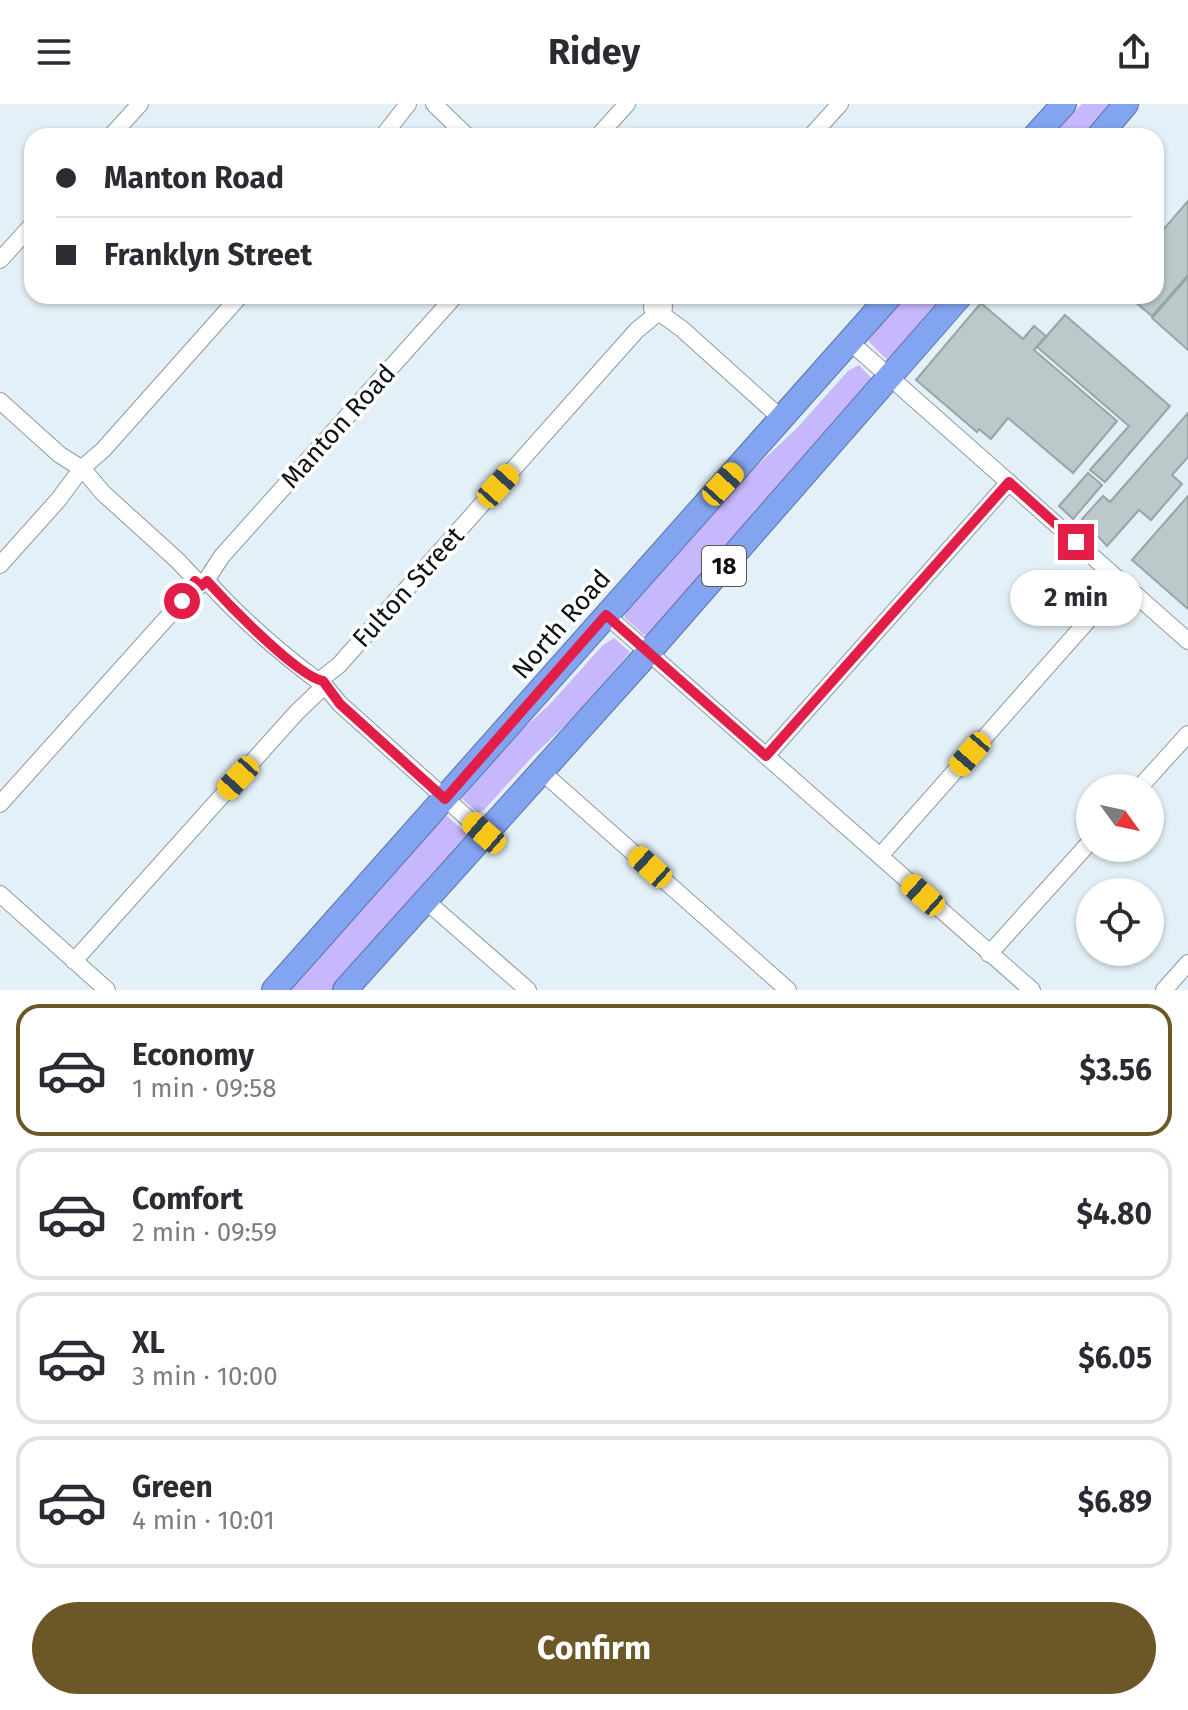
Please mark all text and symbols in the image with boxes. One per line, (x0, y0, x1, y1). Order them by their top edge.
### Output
icon: menu (32, 30, 76, 74)
text: Ridey (548, 30, 640, 74)
icon: share (1112, 30, 1156, 74)
text: Manton Road (104, 160, 284, 196)
text: Franklyn Street (104, 237, 312, 273)
street label: Manton Road (275, 358, 402, 495)
car (698, 458, 748, 510)
car (473, 460, 523, 512)
street label: Fulton Street (346, 520, 471, 654)
route end (1058, 524, 1094, 560)
road number: 18 (702, 546, 746, 586)
street label: North Road (506, 563, 617, 685)
callout: 2 min (1010, 570, 1142, 626)
text: 2 min (1044, 582, 1108, 613)
route start (164, 583, 200, 619)
car (945, 728, 995, 780)
car (213, 752, 263, 804)
north arrow (1076, 774, 1164, 862)
map controls (1076, 774, 1164, 966)
car (458, 808, 510, 858)
car (624, 842, 676, 892)
car (897, 870, 949, 920)
button: locate (1076, 878, 1164, 966)
icon: car (36, 1034, 108, 1106)
text: Economy (132, 1037, 254, 1073)
text: $3.56 (1079, 1052, 1152, 1088)
text: 1 min · 09:58 (132, 1073, 277, 1104)
icon: car (36, 1178, 108, 1250)
text: Comfort (132, 1181, 243, 1217)
text: $4.80 (1076, 1196, 1152, 1232)
text: 2 min · 09:59 (132, 1217, 277, 1248)
icon: car (36, 1322, 108, 1394)
text: XL (132, 1325, 165, 1361)
text: $6.05 (1078, 1340, 1152, 1376)
text: 3 min · 10:00 (132, 1361, 278, 1392)
icon: car (36, 1466, 108, 1538)
text: Green (132, 1469, 213, 1505)
text: $6.89 (1078, 1484, 1152, 1520)
text: 4 min · 10:01 (132, 1505, 275, 1536)
button: Confirm (32, 1602, 1156, 1694)

